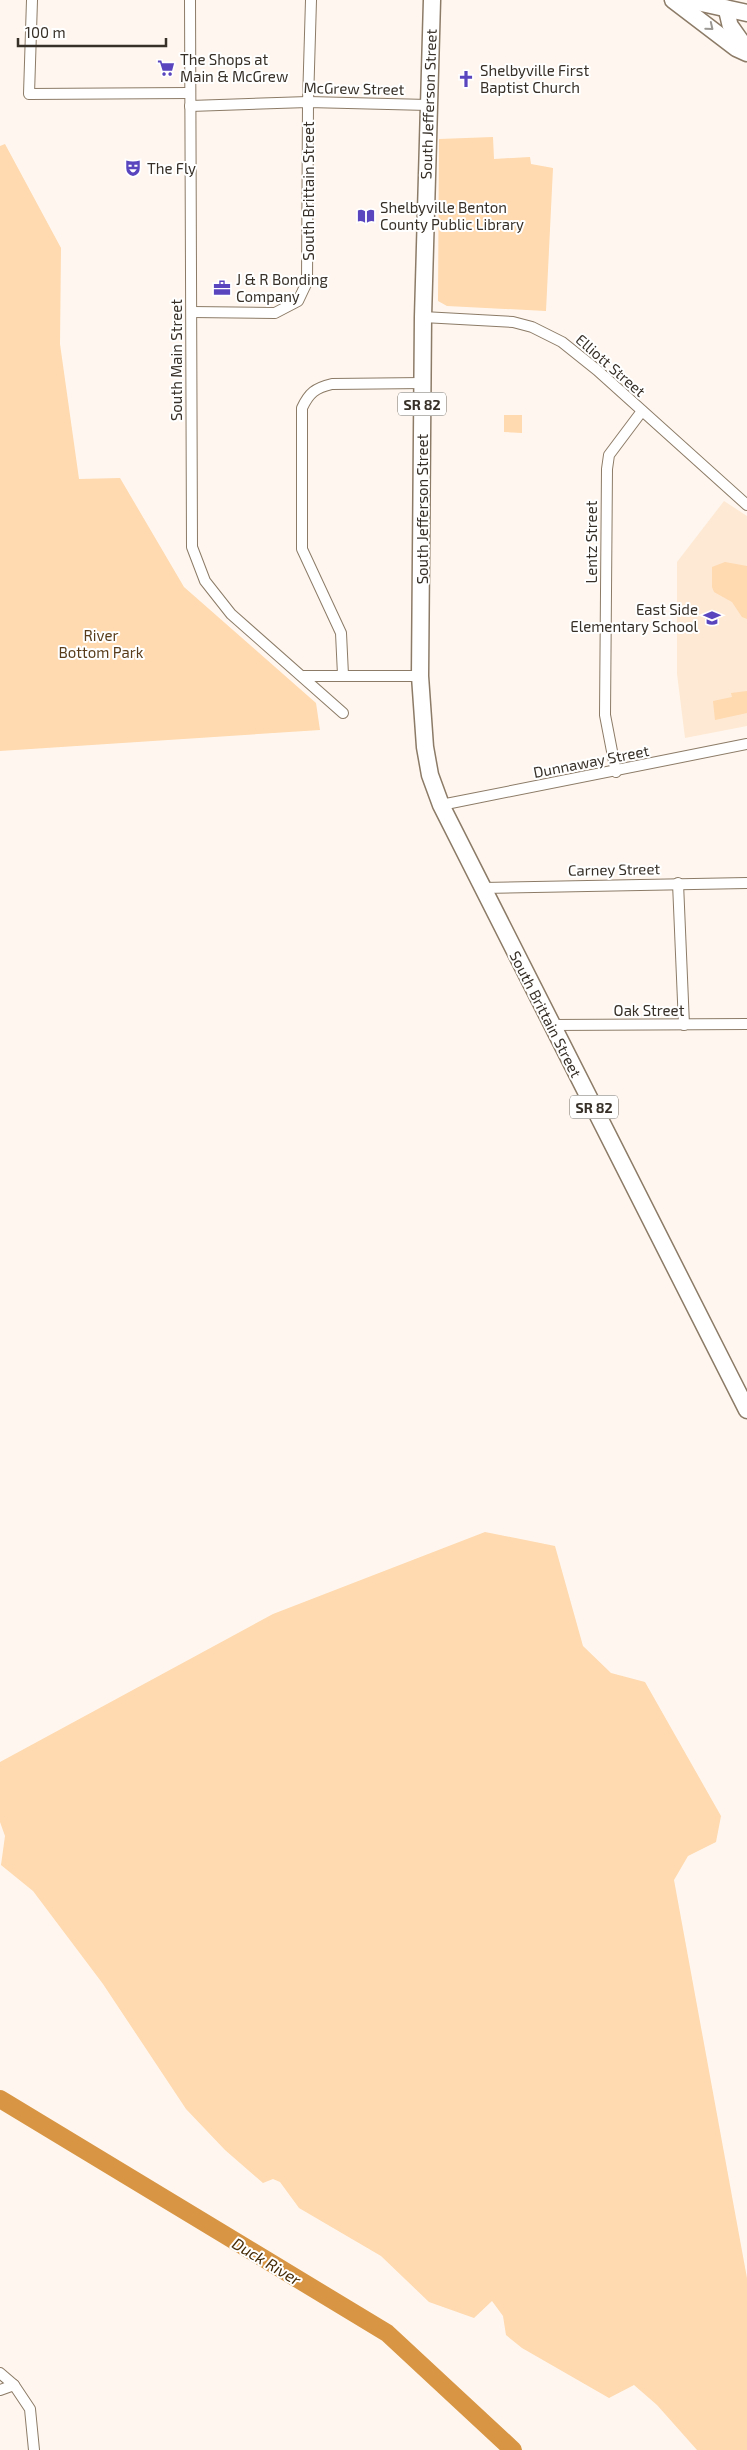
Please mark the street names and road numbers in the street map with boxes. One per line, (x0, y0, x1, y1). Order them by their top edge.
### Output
street label: South Jefferson Street (416, 28, 440, 180)
street label: McGrew Street (303, 78, 405, 98)
street label: South Brittain Street (299, 121, 317, 261)
street label: South Main Street (167, 299, 185, 421)
street label: Elliott Street (573, 330, 650, 400)
road number: SR 82 (398, 392, 446, 416)
street label: South Jefferson Street (413, 433, 431, 584)
street label: Lentz Street (582, 500, 600, 583)
street label: Dunnaway Street (532, 741, 651, 781)
street label: Carney Street (568, 859, 661, 879)
street label: South Brittain Street (506, 948, 586, 1080)
street label: Oak Street (614, 1001, 685, 1019)
road number: SR 82 (570, 1096, 618, 1118)

